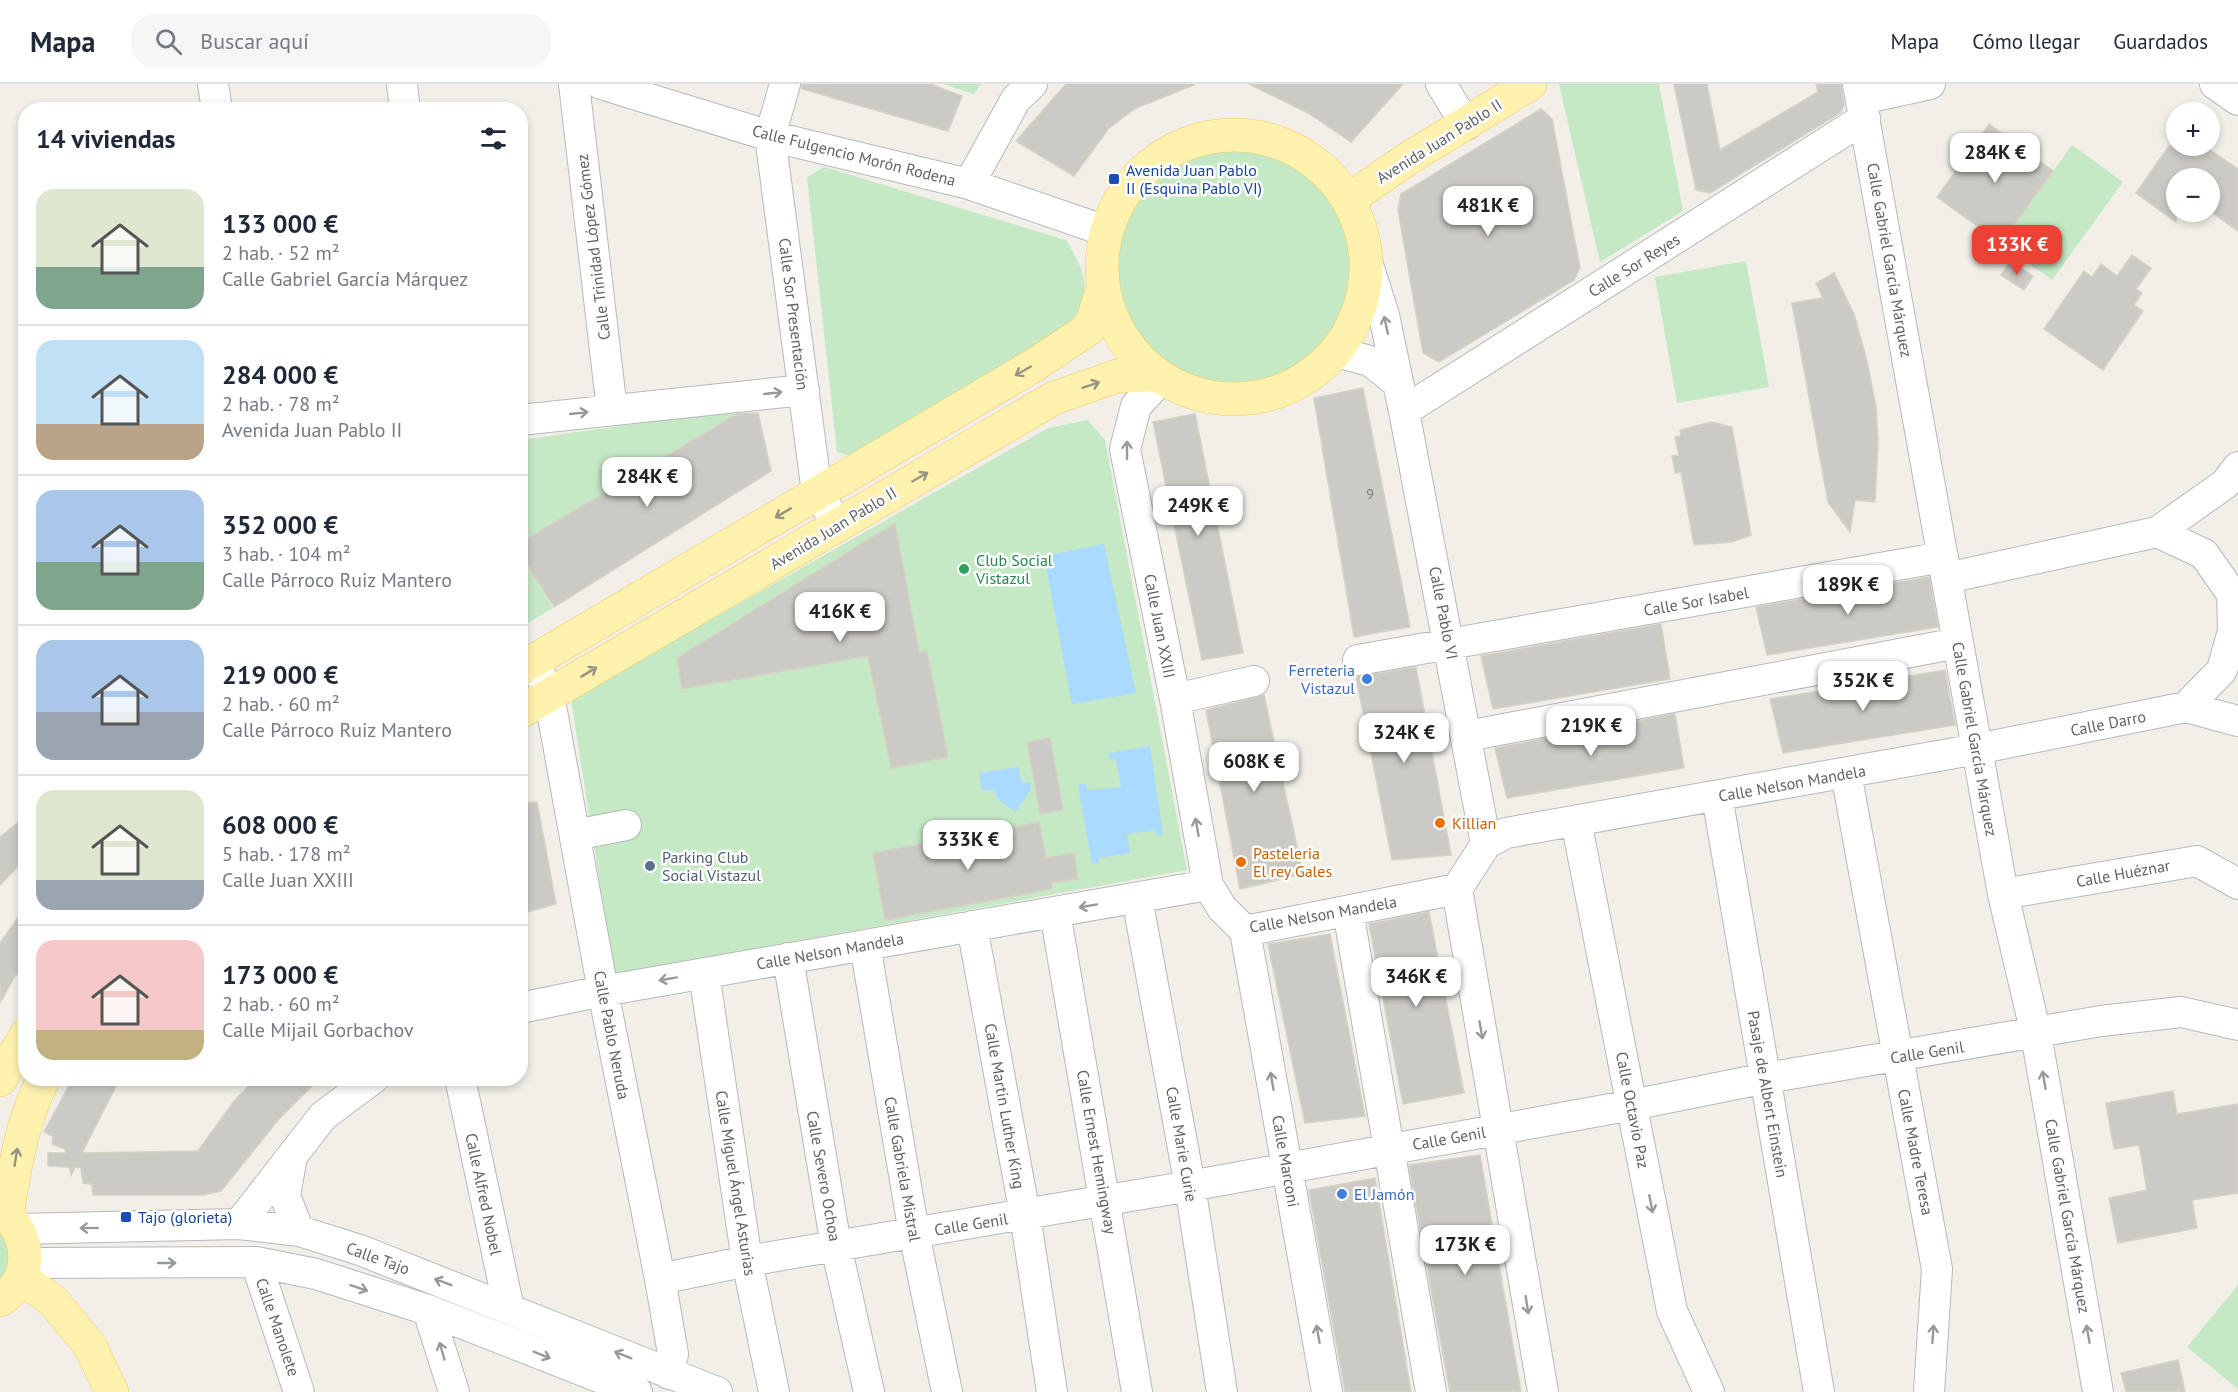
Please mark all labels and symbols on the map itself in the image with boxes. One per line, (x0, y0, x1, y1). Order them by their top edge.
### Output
street label: Avenida Juan Pablo II (1372, 94, 1506, 188)
street label: Calle Fulgencio Morón Rodena (750, 120, 958, 190)
pin: 284K € (1946, 133, 2044, 184)
street label: Calle Trinidad López Gómez (572, 153, 614, 341)
place label: Avenida Juan Pablo II (Esquina Pablo VI) (1126, 160, 1262, 198)
street label: Calle Gabriel García Márquez (1863, 161, 1917, 359)
marker: Avenida Juan Pablo II (Esquina Pablo VI) (1107, 172, 1121, 186)
pin: 481K € (1439, 186, 1537, 237)
pin: 133K € (1968, 225, 2066, 276)
street label: Calle Sor Reyes (1585, 229, 1684, 301)
street label: Calle Sor Presentación (775, 237, 813, 391)
one-way arrow (1380, 316, 1391, 336)
one-way arrow (1015, 366, 1032, 378)
one-way arrow (1081, 379, 1100, 390)
one-way arrow (762, 387, 782, 398)
one-way arrow (568, 408, 588, 419)
one-way arrow (1121, 441, 1133, 461)
pin: 284K € (598, 457, 696, 508)
one-way arrow (911, 470, 928, 482)
street label: Avenida Juan Pablo II (766, 482, 900, 574)
house number: 9 (1366, 485, 1374, 503)
pin: 249K € (1149, 486, 1247, 537)
one-way arrow (775, 507, 792, 519)
place label: Club Social Vistazul (975, 550, 1053, 588)
marker: Club Social Vistazul (957, 562, 971, 576)
street label: Calle Pablo VI (1425, 565, 1463, 661)
pin: 189K € (1799, 565, 1897, 616)
street label: Calle Juan XXIII (1140, 572, 1180, 680)
street label: Calle Sor Isabel (1642, 582, 1750, 620)
pin: 416K € (791, 592, 889, 643)
street label: Calle Gabriel García Márquez (1948, 640, 2002, 838)
place label: Ferreteria Vistazul (1289, 660, 1355, 698)
pin: 352K € (1814, 661, 1912, 712)
one-way arrow (580, 665, 597, 677)
marker: Ferreteria Vistazul (1360, 672, 1374, 686)
pin: 219K € (1542, 706, 1640, 757)
street label: Calle Darro (2069, 706, 2147, 740)
pin: 324K € (1355, 713, 1453, 764)
pin: 608K € (1205, 742, 1303, 793)
street label: Calle Nelson Mandela (1717, 760, 1867, 806)
place label: Killian (1452, 813, 1496, 833)
marker: Killian (1433, 816, 1447, 830)
one-way arrow (1192, 818, 1203, 838)
pin: 333K € (919, 820, 1017, 871)
place label: Pasteleria El rey Gales (1253, 843, 1332, 881)
place label: Parking Club Social Vistazul (662, 847, 761, 885)
marker: Pasteleria El rey Gales (1234, 855, 1248, 869)
street label: Calle Huéznar (2074, 855, 2172, 891)
marker: Parking Club Social Vistazul (643, 859, 657, 873)
street label: Calle Nelson Mandela (1248, 891, 1398, 937)
one-way arrow (1079, 901, 1098, 912)
street label: Calle Nelson Mandela (755, 928, 905, 974)
pin: 346K € (1367, 957, 1465, 1008)
street label: Calle Pablo Neruda (590, 969, 634, 1101)
one-way arrow (659, 974, 679, 985)
street label: Pasaje de Albert Einstein (1743, 1009, 1793, 1179)
one-way arrow (1476, 1020, 1487, 1039)
street label: Calle Martin Luther King (981, 1022, 1029, 1190)
street label: Calle Genil (1889, 1036, 1966, 1068)
street label: Calle Octavio Paz (1612, 1050, 1654, 1170)
street label: Calle Ernest Hemingway (1073, 1068, 1121, 1236)
one-way arrow (1266, 1071, 1277, 1091)
one-way arrow (2039, 1071, 2050, 1090)
street label: Calle Marie Curie (1162, 1085, 1202, 1203)
street label: Calle Madre Teresa (1894, 1087, 1938, 1217)
street label: Calle Miguel Ángel Asturias (711, 1089, 761, 1277)
street label: Calle Gabriela Mistral (880, 1095, 926, 1243)
street label: Calle Severo Ochoa (803, 1109, 845, 1243)
street label: Calle Marconi (1268, 1113, 1304, 1209)
street label: Calle Gabriel García Márquez (2041, 1117, 2095, 1315)
street label: Calle Genil (1411, 1122, 1488, 1154)
street label: Calle Alfred Nobel (461, 1131, 507, 1257)
one-way arrow (11, 1148, 22, 1168)
place label: El Jamón (1354, 1184, 1414, 1204)
marker: El Jamón (1335, 1187, 1349, 1201)
one-way arrow (1646, 1194, 1657, 1213)
place label: Tajo (glorieta) (138, 1207, 232, 1227)
street label: Calle Genil (933, 1208, 1010, 1240)
marker: Tajo (glorieta) (119, 1210, 133, 1224)
one-way arrow (80, 1222, 100, 1234)
pin: 173K € (1416, 1225, 1514, 1276)
street label: Calle Tajo (344, 1237, 412, 1279)
one-way arrow (157, 1257, 177, 1269)
street label: Calle Manolete (252, 1275, 304, 1379)
one-way arrow (434, 1276, 452, 1287)
one-way arrow (349, 1283, 368, 1294)
one-way arrow (1522, 1295, 1533, 1314)
one-way arrow (1927, 1324, 1938, 1344)
one-way arrow (1312, 1325, 1323, 1345)
one-way arrow (2083, 1325, 2094, 1345)
one-way arrow (436, 1342, 447, 1361)
one-way arrow (615, 1349, 633, 1360)
one-way arrow (532, 1350, 551, 1361)

